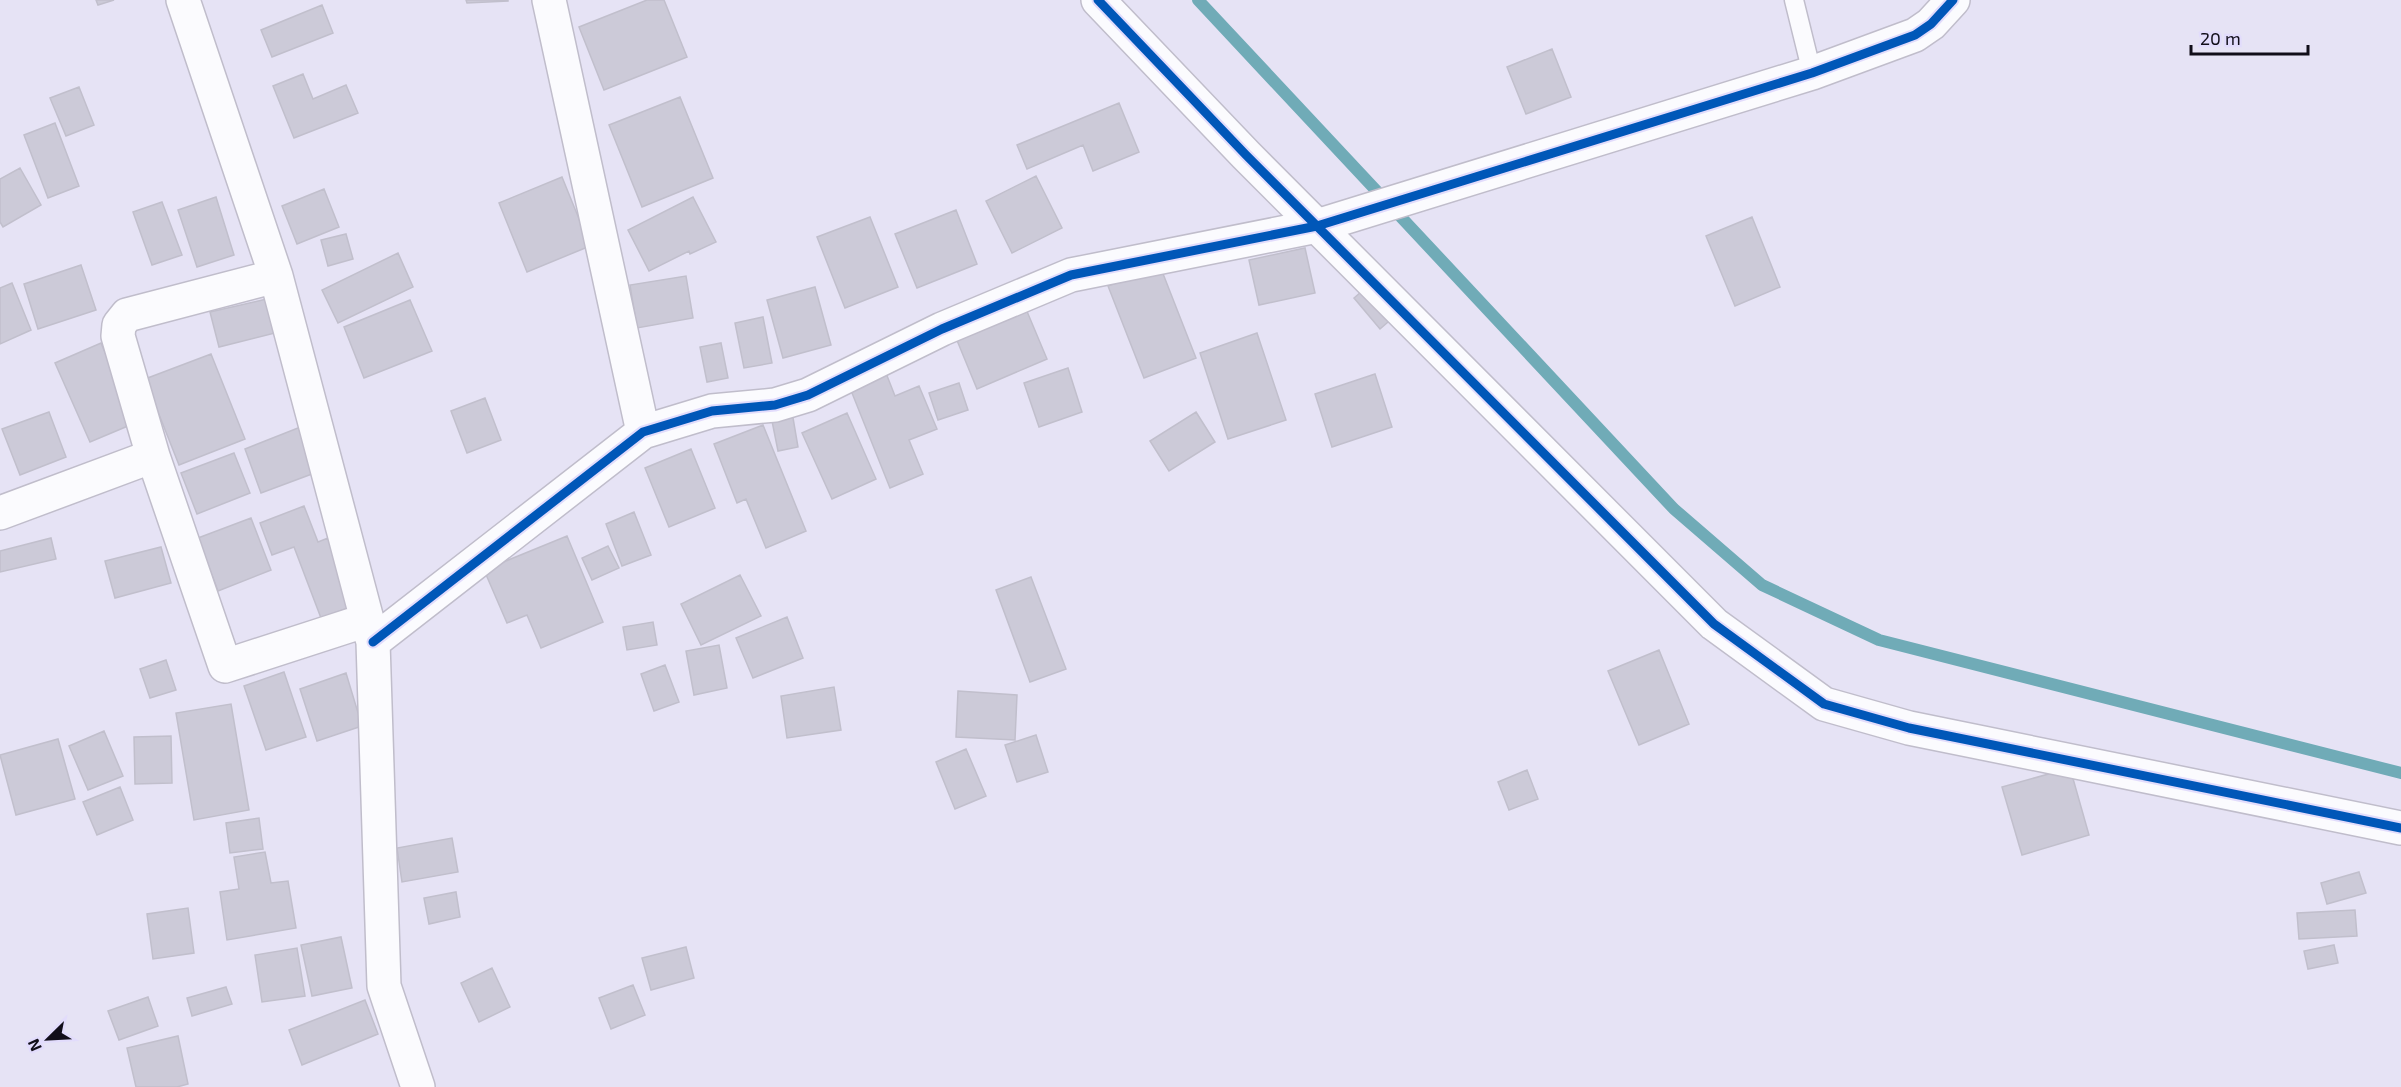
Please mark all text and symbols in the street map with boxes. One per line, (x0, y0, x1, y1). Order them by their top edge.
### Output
scale bar (2191, 18, 2308, 56)
text: 20 m (2200, 27, 2241, 49)
north arrow (18, 1009, 78, 1069)
text: N (23, 1036, 45, 1054)

